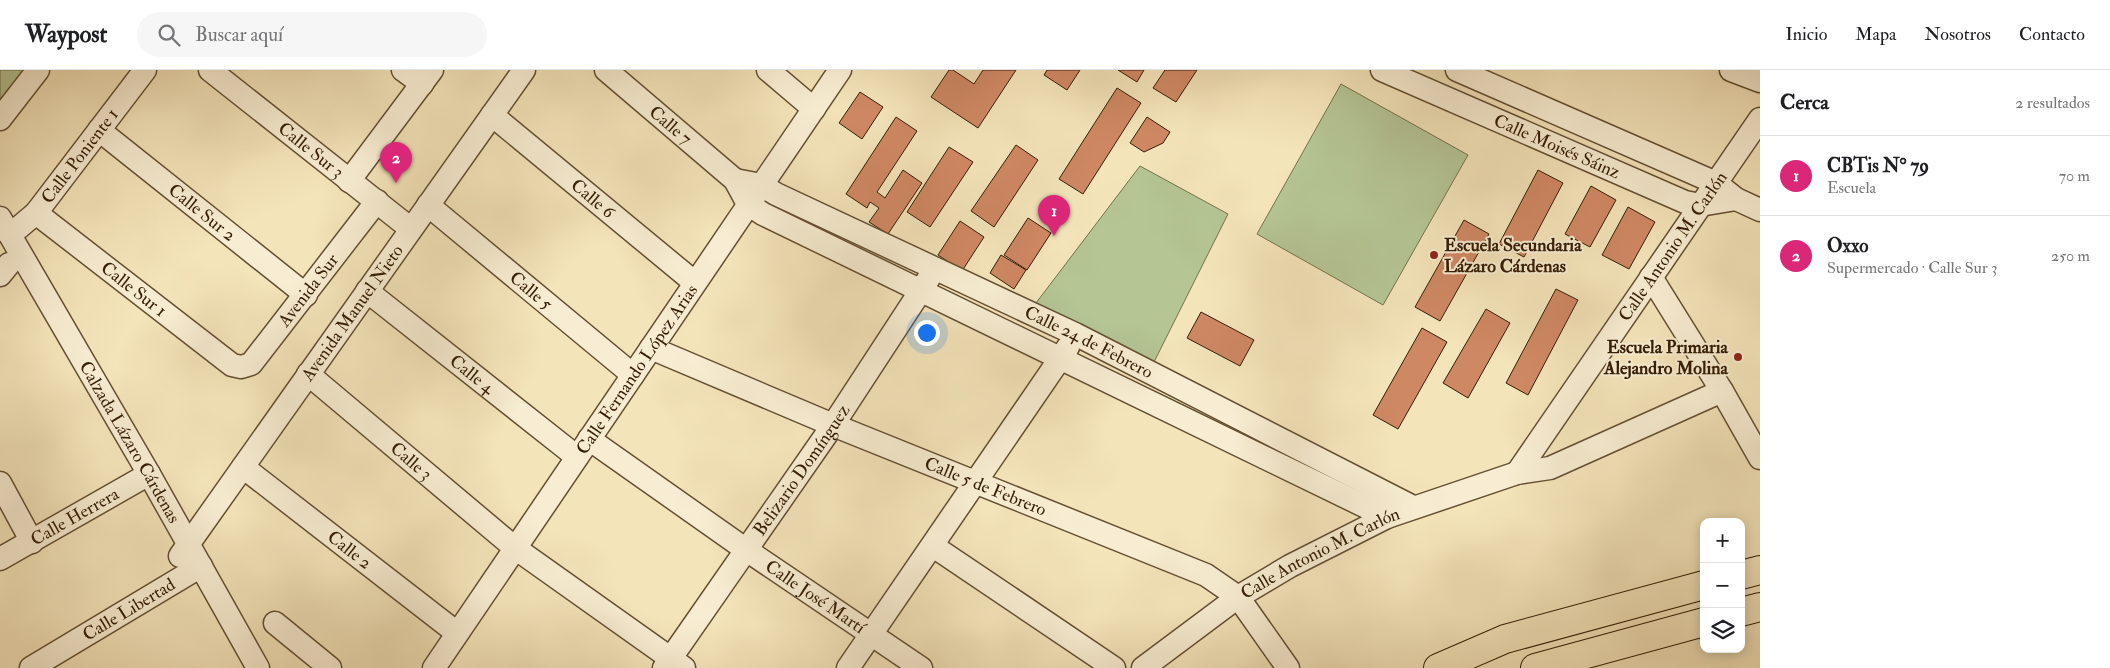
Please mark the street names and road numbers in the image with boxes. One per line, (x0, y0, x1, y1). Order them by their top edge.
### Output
street label: Calle 7 (644, 100, 697, 150)
street label: Calle Poniente 1 (36, 103, 123, 208)
street label: Calle Moisés Sáinz (1490, 109, 1624, 184)
street label: Calle Sur 3 (274, 117, 349, 183)
street label: Calle Antonio M. Carlón (1613, 167, 1732, 326)
street label: Calle 6 (566, 174, 620, 224)
street label: Calle Sur 2 (164, 178, 241, 246)
street label: Avenida Manuel Nieto (295, 240, 409, 386)
street label: Avenida Sur (272, 249, 344, 332)
street label: Calle Sur 1 (96, 256, 172, 322)
street label: Calle 5 (505, 266, 557, 315)
street label: Calle Fernando López Arias (571, 280, 703, 459)
street label: Calle 24 de Febrero (1021, 301, 1157, 384)
street label: Calle 4 (445, 349, 500, 400)
street label: Calzada Lázaro Cárdenas (74, 357, 186, 527)
street label: Belizario Domínguez (748, 400, 855, 540)
street label: Calle 3 (386, 437, 437, 485)
street label: Calle 5 de Febrero (921, 451, 1050, 521)
street label: Calle Herrera (26, 482, 124, 551)
street label: Calle Antonio M. Carlón (1236, 502, 1403, 604)
street label: Calle 2 (323, 525, 377, 574)
street label: Calle José Martí (761, 555, 871, 639)
street label: Calle Libertad (78, 573, 179, 646)

